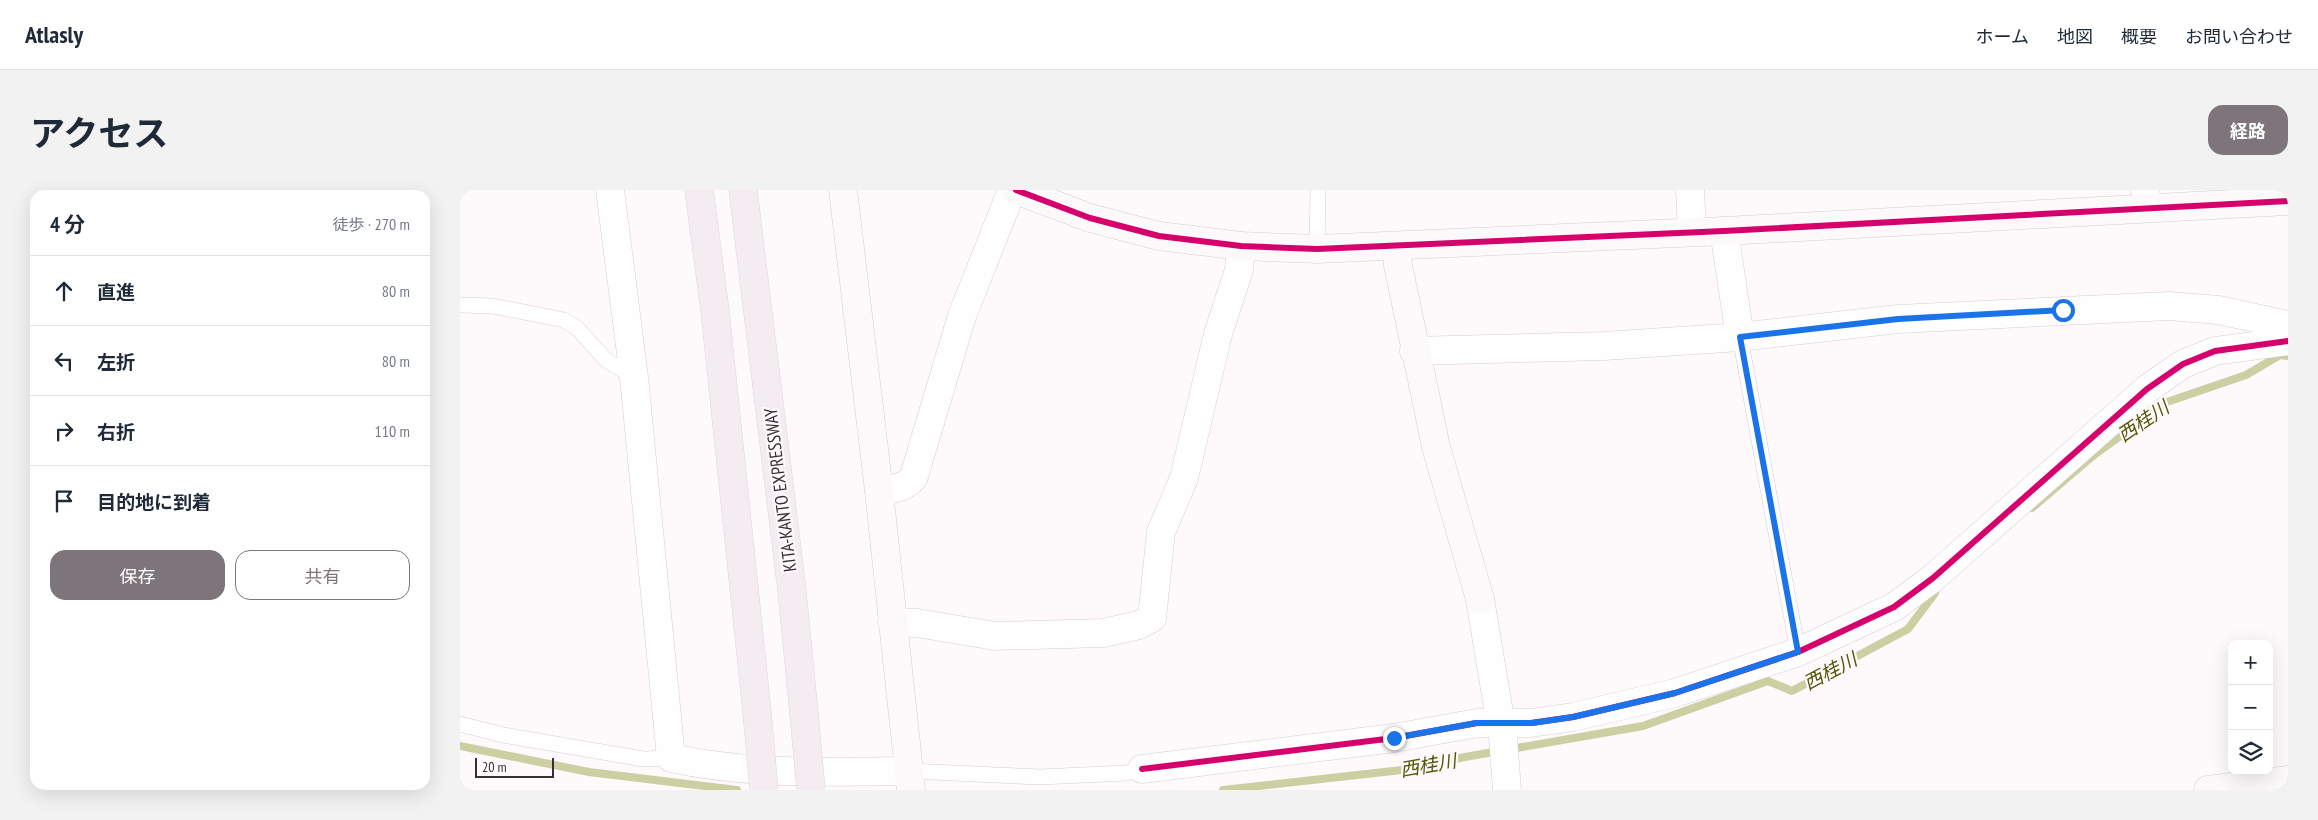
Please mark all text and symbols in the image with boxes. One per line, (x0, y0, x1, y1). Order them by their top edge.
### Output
text: Atlasly (25, 19, 83, 50)
text: ホーム (1976, 25, 2029, 48)
text: 地図 (2057, 25, 2093, 48)
text: 概要 (2121, 25, 2157, 48)
text: お問い合わせ (2185, 25, 2293, 48)
button: 経路 (2208, 105, 2288, 155)
text: アクセス (30, 110, 168, 156)
text: 4 分 (50, 211, 85, 238)
text: 徒歩 · 270 m (332, 214, 410, 234)
icon: ahead (50, 277, 78, 305)
text: 直進 (97, 280, 135, 304)
text: 80 m (382, 281, 410, 301)
route start (2052, 299, 2075, 322)
icon: left (50, 347, 78, 375)
text: 左折 (97, 350, 135, 374)
text: 80 m (382, 351, 410, 371)
water label: 西桂川 (2113, 394, 2175, 447)
street label: KITA-KANTO EXPRESSWAY (758, 406, 801, 573)
icon: right (50, 417, 78, 445)
text: 右折 (97, 420, 135, 444)
text: 110 m (375, 421, 410, 441)
icon: arrive (50, 487, 78, 515)
text: 目的地に到着 (97, 490, 211, 514)
button: 保存 (50, 550, 225, 600)
button: 共有 (235, 550, 410, 600)
map controls (2228, 640, 2273, 775)
button: + (2228, 640, 2273, 685)
water label: 西桂川 (1799, 646, 1863, 695)
button: − (2228, 685, 2273, 730)
route end (1383, 727, 1406, 750)
button: layers (2228, 730, 2273, 775)
water label: 西桂川 (1398, 748, 1460, 782)
scale bar (475, 755, 554, 778)
text: 20 m (482, 758, 507, 776)

